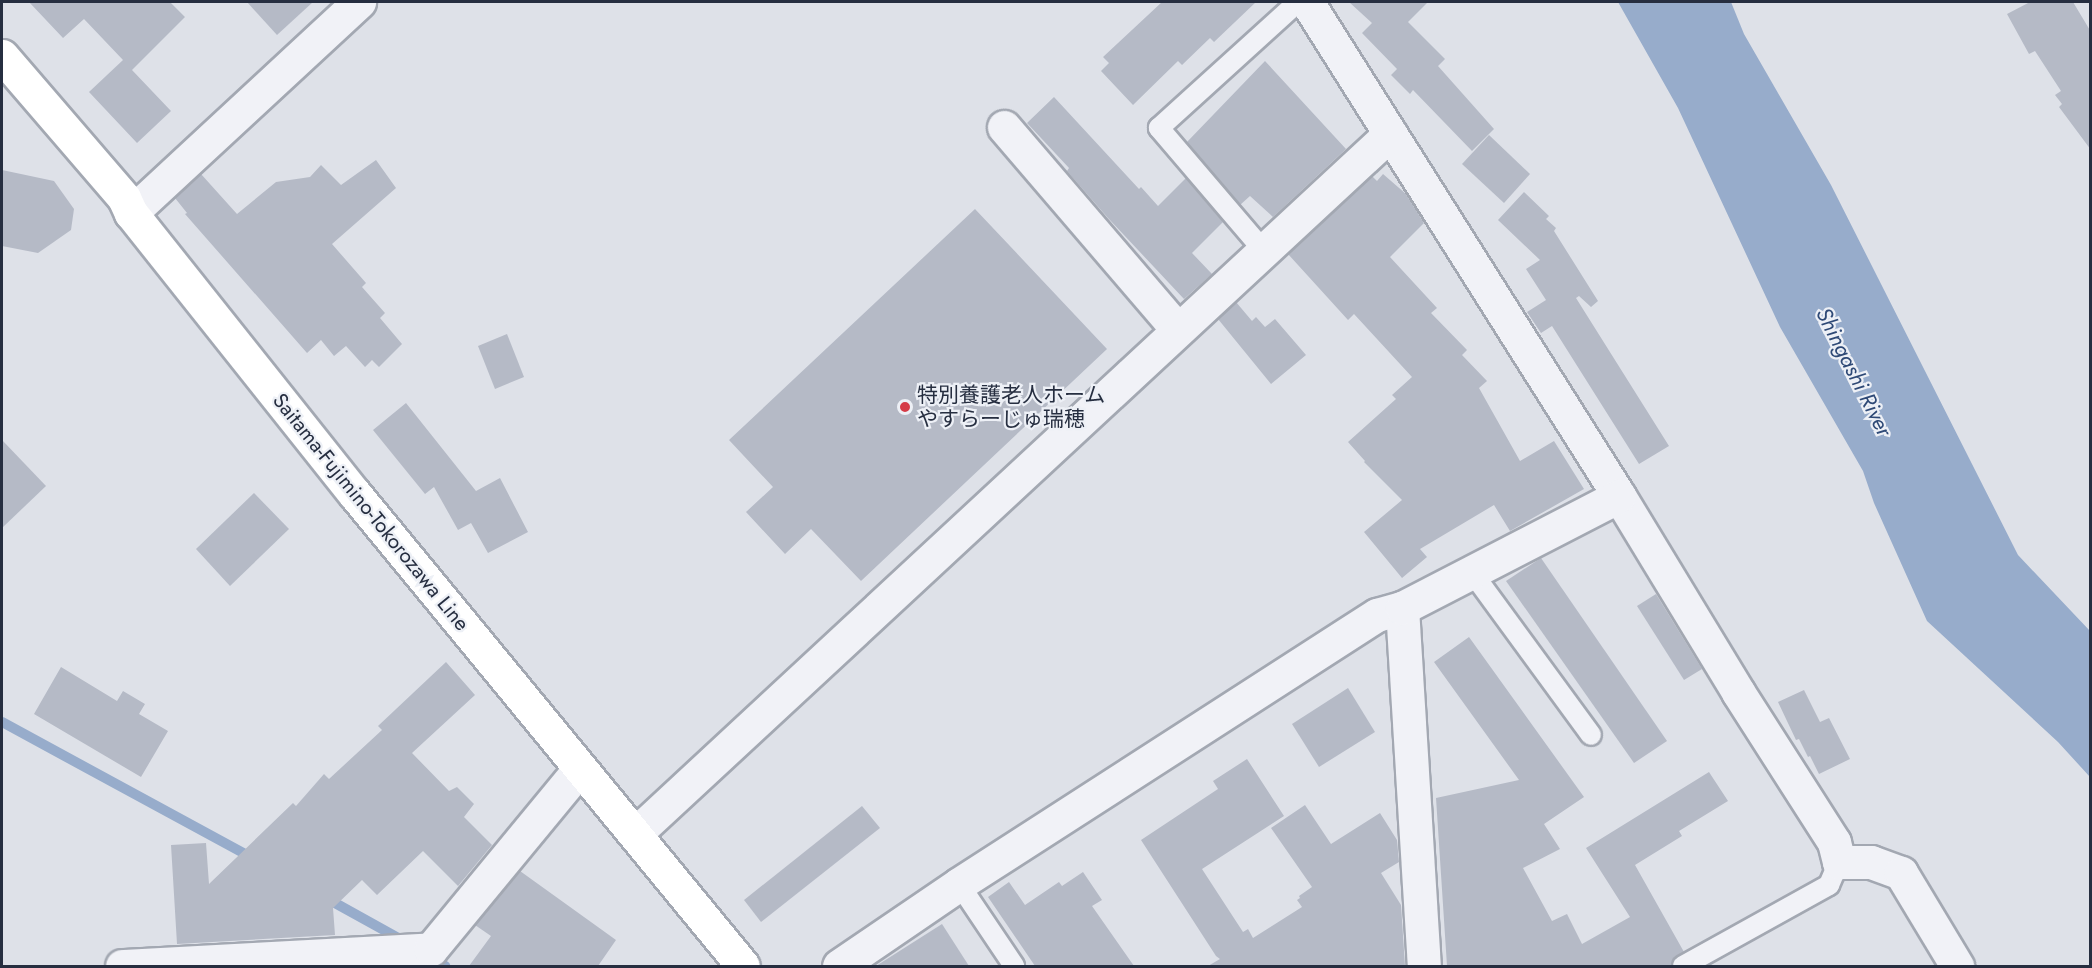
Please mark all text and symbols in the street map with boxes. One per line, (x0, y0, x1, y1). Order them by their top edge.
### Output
water label: Shingashi River (1810, 303, 1898, 441)
place label: 特別養護老人ホーム やすらーじゅ瑞穂 (917, 382, 1106, 432)
street label: Saitama-Fujimino-Tokorozawa Line (267, 388, 475, 636)
marker: 特別養護老人ホーム やすらーじゅ瑞穂 (898, 400, 912, 414)

